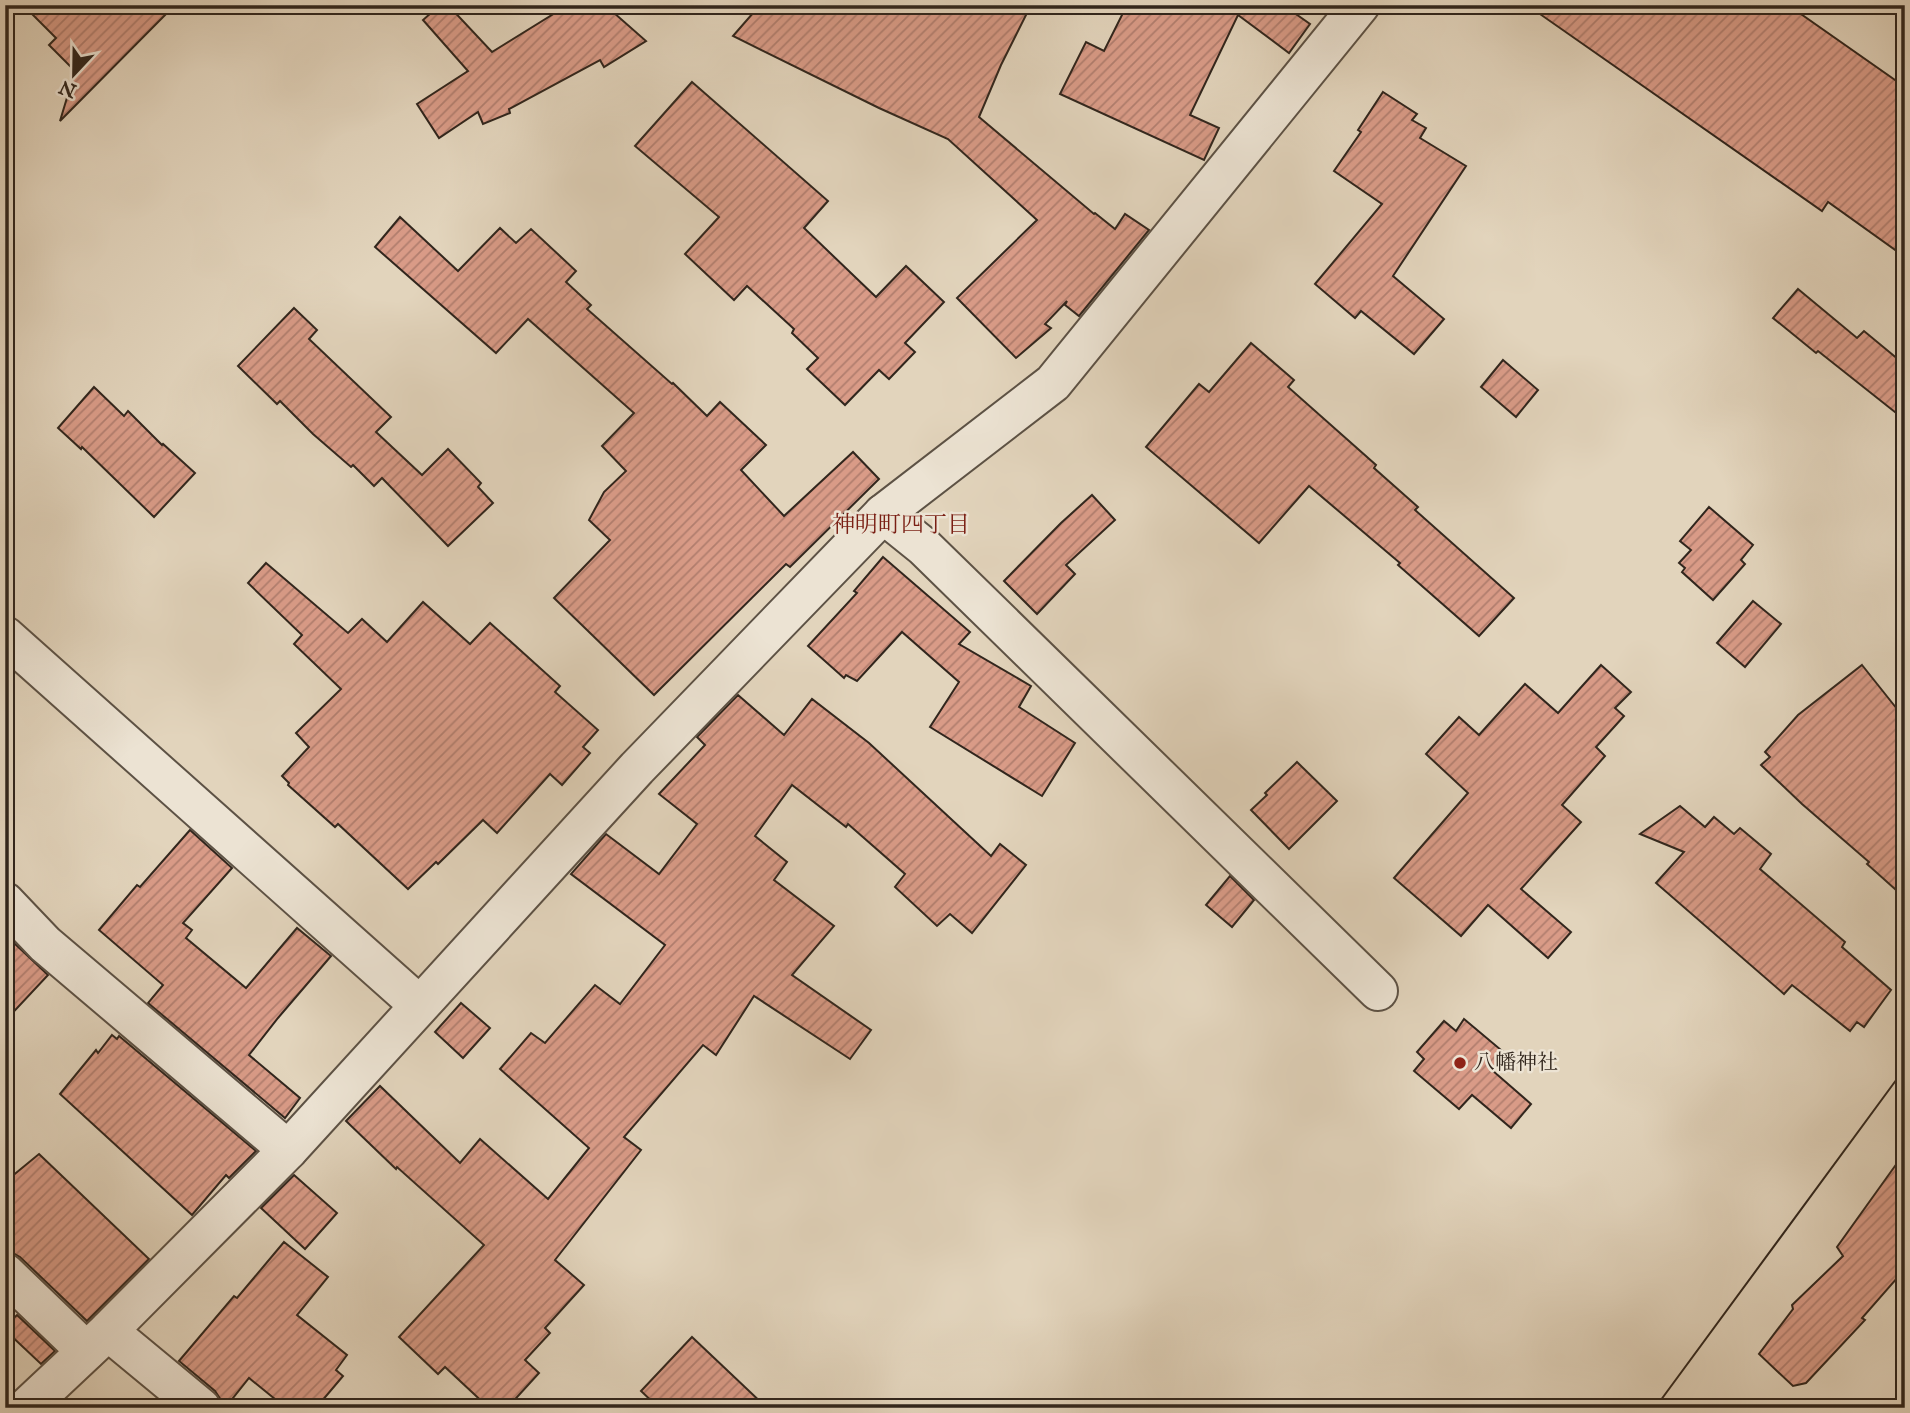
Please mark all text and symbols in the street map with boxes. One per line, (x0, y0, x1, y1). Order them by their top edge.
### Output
north arrow (38, 38, 108, 108)
text: N (56, 73, 81, 102)
district label: 神明町四丁目 (832, 511, 970, 540)
place label: 八幡神社 (1474, 1050, 1558, 1077)
marker: 八幡神社 (1452, 1055, 1468, 1071)

